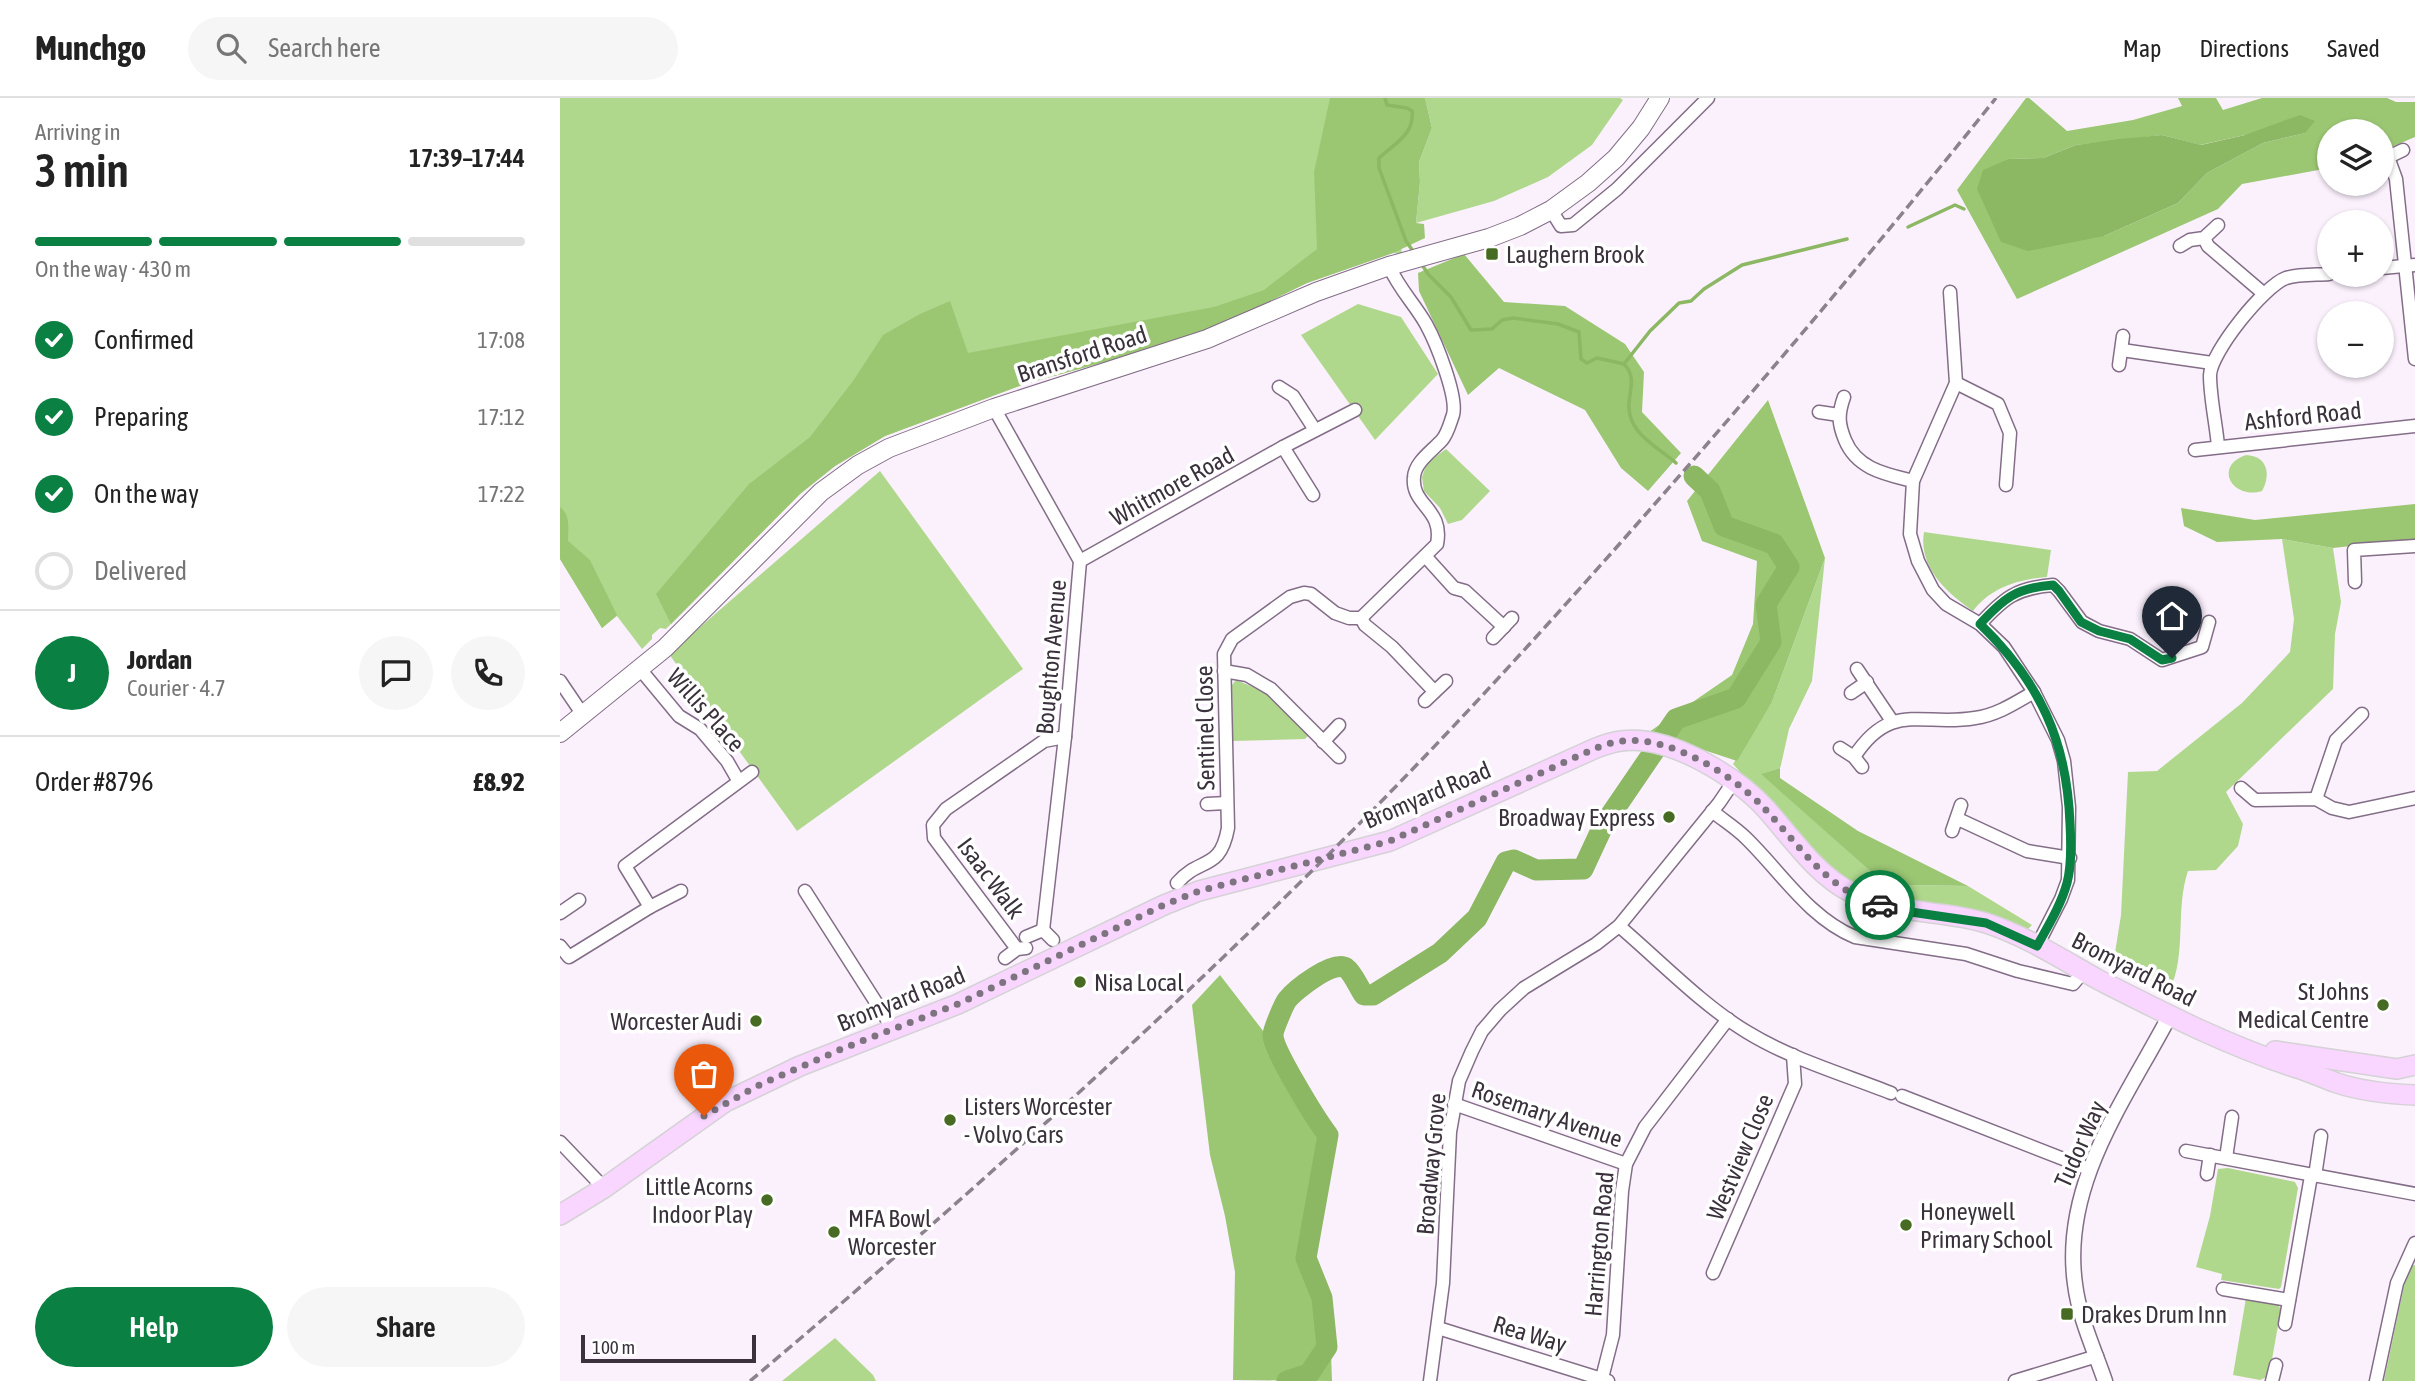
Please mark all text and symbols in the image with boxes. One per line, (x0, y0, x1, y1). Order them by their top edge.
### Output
search box (188, 17, 678, 80)
text: Munchgo (35, 29, 146, 67)
icon: search (212, 29, 250, 67)
text: Search here (268, 33, 380, 63)
text: Map (2123, 35, 2161, 62)
text: Directions (2199, 35, 2289, 62)
text: Saved (2327, 35, 2380, 62)
text: Arriving in (35, 119, 121, 145)
map controls (2317, 119, 2394, 378)
button: layers (2317, 119, 2394, 196)
text: 17:39–17:44 (409, 143, 525, 173)
text: 3 min (35, 144, 129, 197)
button: + (2317, 210, 2394, 287)
place label: Laughern Brook (1506, 241, 1645, 268)
marker: Laughern Brook (1484, 246, 1500, 262)
text: On the way · 430 m (35, 256, 191, 282)
button: − (2317, 301, 2394, 378)
street label: Bransford Road (1014, 320, 1150, 388)
icon: check (35, 321, 73, 359)
text: Confirmed (94, 325, 194, 355)
text: 17:08 (477, 327, 525, 353)
street label: Ashford Road (2243, 396, 2363, 436)
icon: check (35, 398, 73, 436)
text: Preparing (94, 402, 188, 432)
text: 17:12 (478, 404, 525, 430)
street label: Whitmore Road (1105, 441, 1239, 531)
icon: check (35, 475, 73, 513)
text: On the way (94, 479, 199, 509)
text: 17:22 (478, 481, 525, 507)
text: Delivered (94, 556, 187, 586)
street label: Boughton Avenue (1031, 578, 1071, 736)
pin (2142, 586, 2202, 658)
icon: home (2153, 597, 2191, 635)
button: chat (359, 636, 433, 710)
button: phone (451, 636, 525, 710)
text: Jordan (127, 645, 192, 675)
text: J (68, 658, 76, 688)
street label: Willis Place (662, 663, 750, 757)
street label: Sentinel Close (1190, 665, 1220, 791)
text: Courier · 4.7 (127, 675, 226, 701)
street label: Bromyard Road (1359, 756, 1495, 834)
text: Order #8796 (35, 767, 154, 797)
text: £8.92 (473, 767, 525, 797)
place label: Broadway Express (1498, 804, 1655, 831)
marker: Broadway Express (1661, 809, 1677, 825)
street label: Isaac Walk (952, 832, 1030, 924)
courier (1845, 870, 1915, 940)
icon: car (1861, 886, 1899, 924)
street label: Bromyard Road (2068, 926, 2200, 1012)
street label: Bromyard Road (833, 961, 969, 1037)
place label: Nisa Local (1094, 969, 1184, 996)
marker: Nisa Local (1072, 974, 1088, 990)
place label: St Johns Medical Centre (2237, 978, 2369, 1033)
marker: St Johns Medical Centre (2375, 997, 2391, 1013)
place label: Worcester Audi (611, 1008, 742, 1035)
marker: Worcester Audi (748, 1013, 764, 1029)
pin (674, 1044, 734, 1116)
icon: bag (685, 1055, 723, 1093)
street label: Rosemary Avenue (1468, 1076, 1626, 1152)
street label: Westview Close (1701, 1090, 1779, 1224)
street label: Broadway Grove (1411, 1092, 1451, 1236)
place label: Listers Worcester - Volvo Cars (964, 1093, 1113, 1148)
street label: Tudor Way (2049, 1097, 2111, 1191)
marker: Listers Worcester - Volvo Cars (942, 1112, 958, 1128)
street label: Harrington Road (1579, 1170, 1619, 1318)
place label: Little Acorns Indoor Play (645, 1173, 753, 1228)
marker: Little Acorns Indoor Play (759, 1192, 775, 1208)
place label: Honeywell Primary School (1920, 1198, 2053, 1253)
place label: MFA Bowl Worcester (848, 1205, 937, 1260)
marker: Honeywell Primary School (1898, 1217, 1914, 1233)
marker: MFA Bowl Worcester (826, 1224, 842, 1240)
button: Help (35, 1287, 273, 1367)
button: Share (287, 1287, 525, 1367)
place label: Drakes Drum Inn (2081, 1301, 2227, 1328)
marker: Drakes Drum Inn (2059, 1306, 2075, 1322)
street label: Rea Way (1490, 1310, 1570, 1358)
scale bar (581, 1332, 756, 1364)
text: 100 m (592, 1336, 635, 1358)

